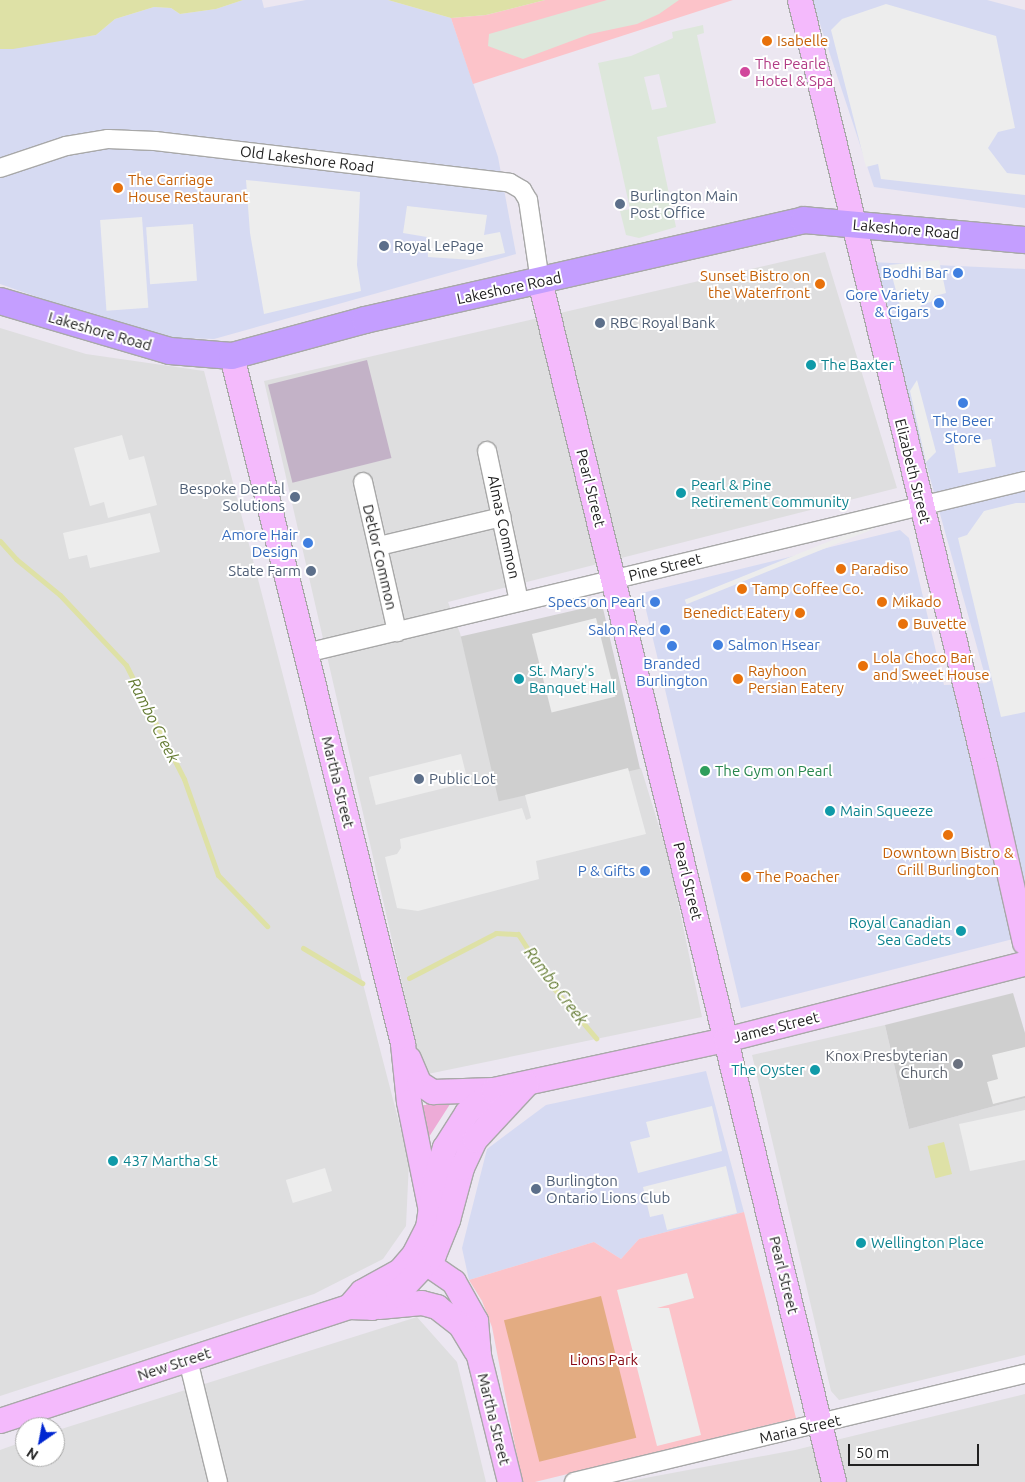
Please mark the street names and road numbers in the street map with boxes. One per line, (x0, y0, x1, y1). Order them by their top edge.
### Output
street label: Old Lakeshore Road (239, 142, 375, 176)
street label: Lakeshore Road (852, 215, 960, 243)
street label: Lakeshore Road (455, 268, 563, 308)
street label: Lakeshore Road (46, 308, 154, 354)
street label: Elizabeth Street (891, 417, 935, 525)
street label: Pearl Street (573, 447, 609, 529)
street label: Almas Common (484, 474, 524, 580)
street label: Detlor Common (359, 502, 401, 612)
street label: Pine Street (627, 549, 703, 585)
street label: Martha Street (318, 734, 358, 830)
street label: Pearl Street (670, 840, 706, 922)
street label: James Street (731, 1008, 821, 1046)
street label: Pearl Street (766, 1234, 802, 1316)
street label: New Street (135, 1344, 213, 1384)
street label: Martha Street (474, 1371, 514, 1467)
street label: Maria Street (757, 1411, 843, 1447)

